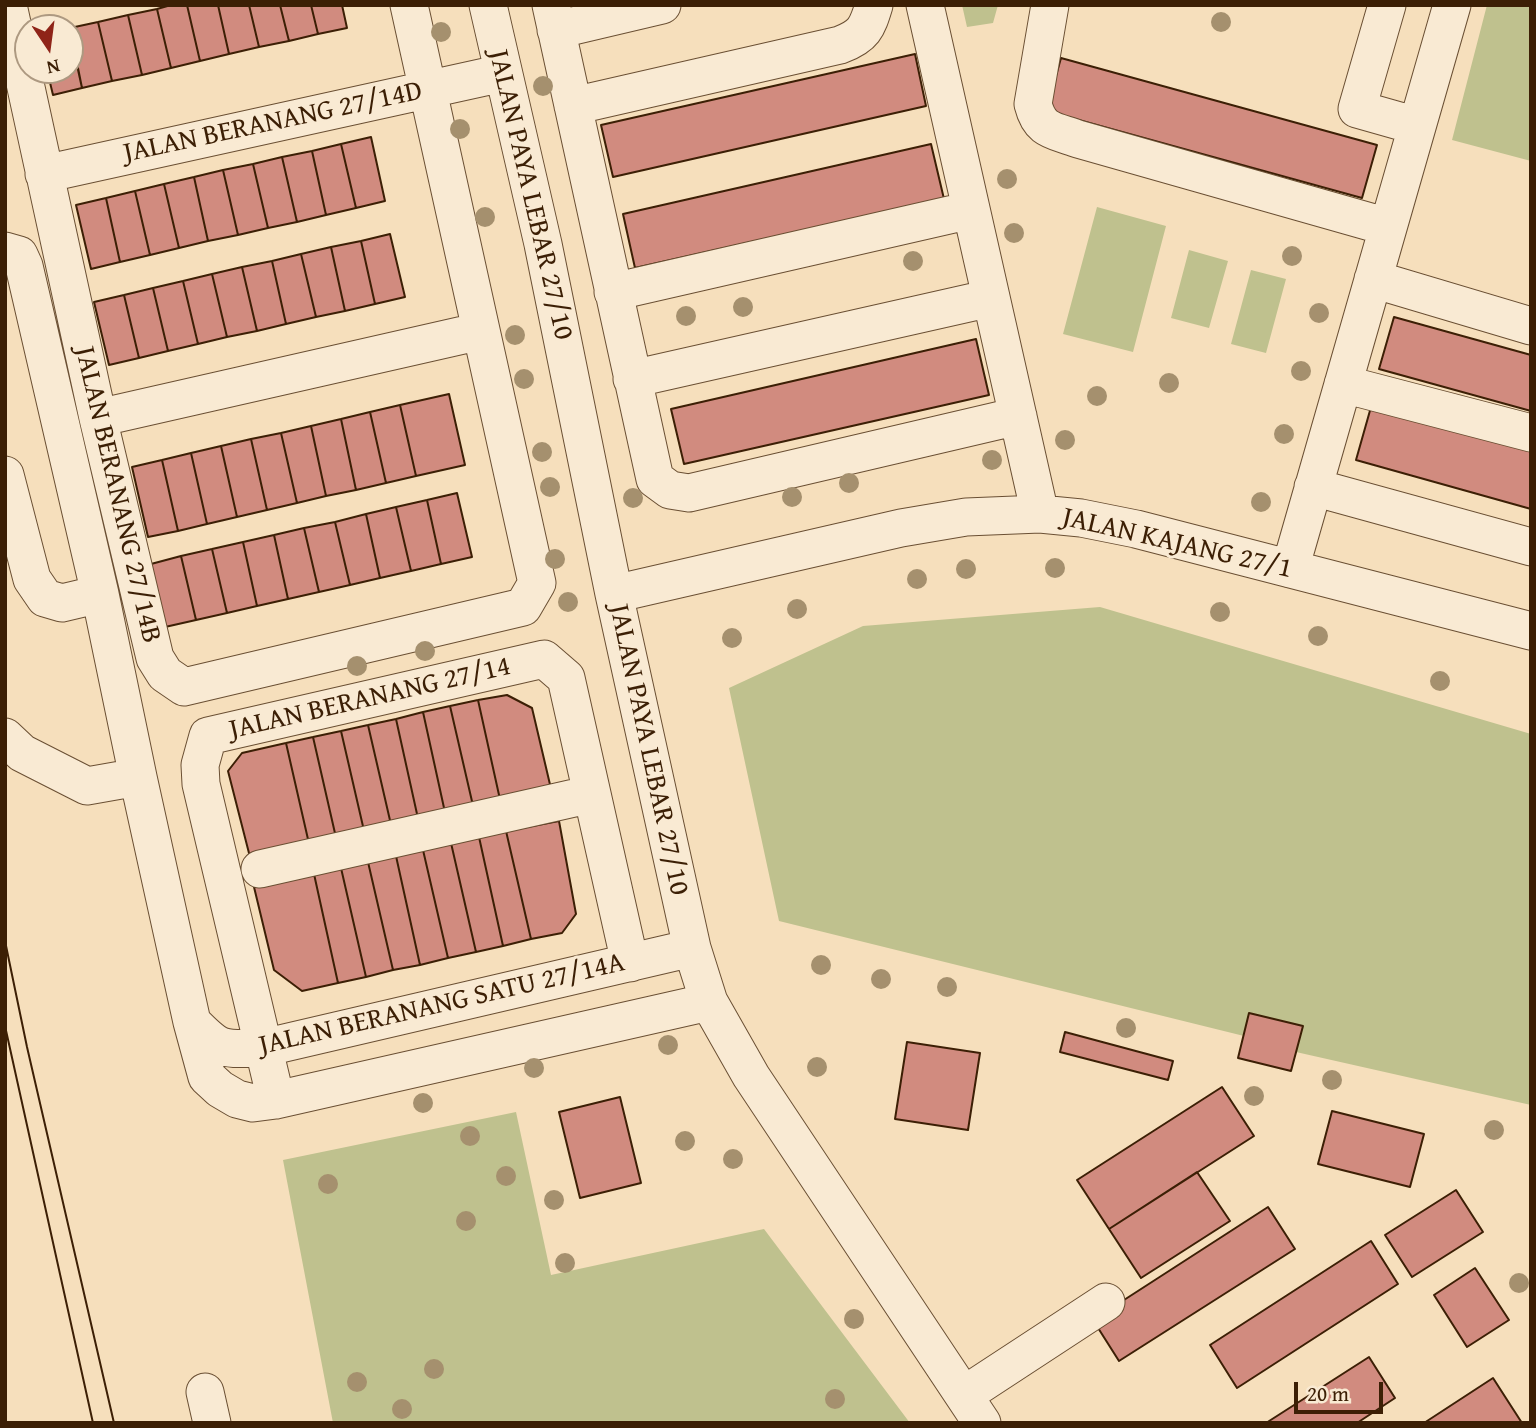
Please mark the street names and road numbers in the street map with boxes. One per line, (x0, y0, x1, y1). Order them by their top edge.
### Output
street label: JALAN PAYA LEBAR 27/10 (480, 47, 580, 343)
street label: JALAN BERANANG 27/14D (121, 75, 425, 171)
street label: JALAN BERANANG 27/14B (67, 343, 167, 647)
street label: JALAN KAJANG 27/1 (1059, 501, 1295, 587)
street label: JALAN PAYA LEBAR 27/10 (601, 601, 695, 899)
street label: JALAN BERANANG 27/14 (226, 650, 514, 748)
street label: JALAN BERANANG SATU 27/14A (256, 947, 628, 1063)

